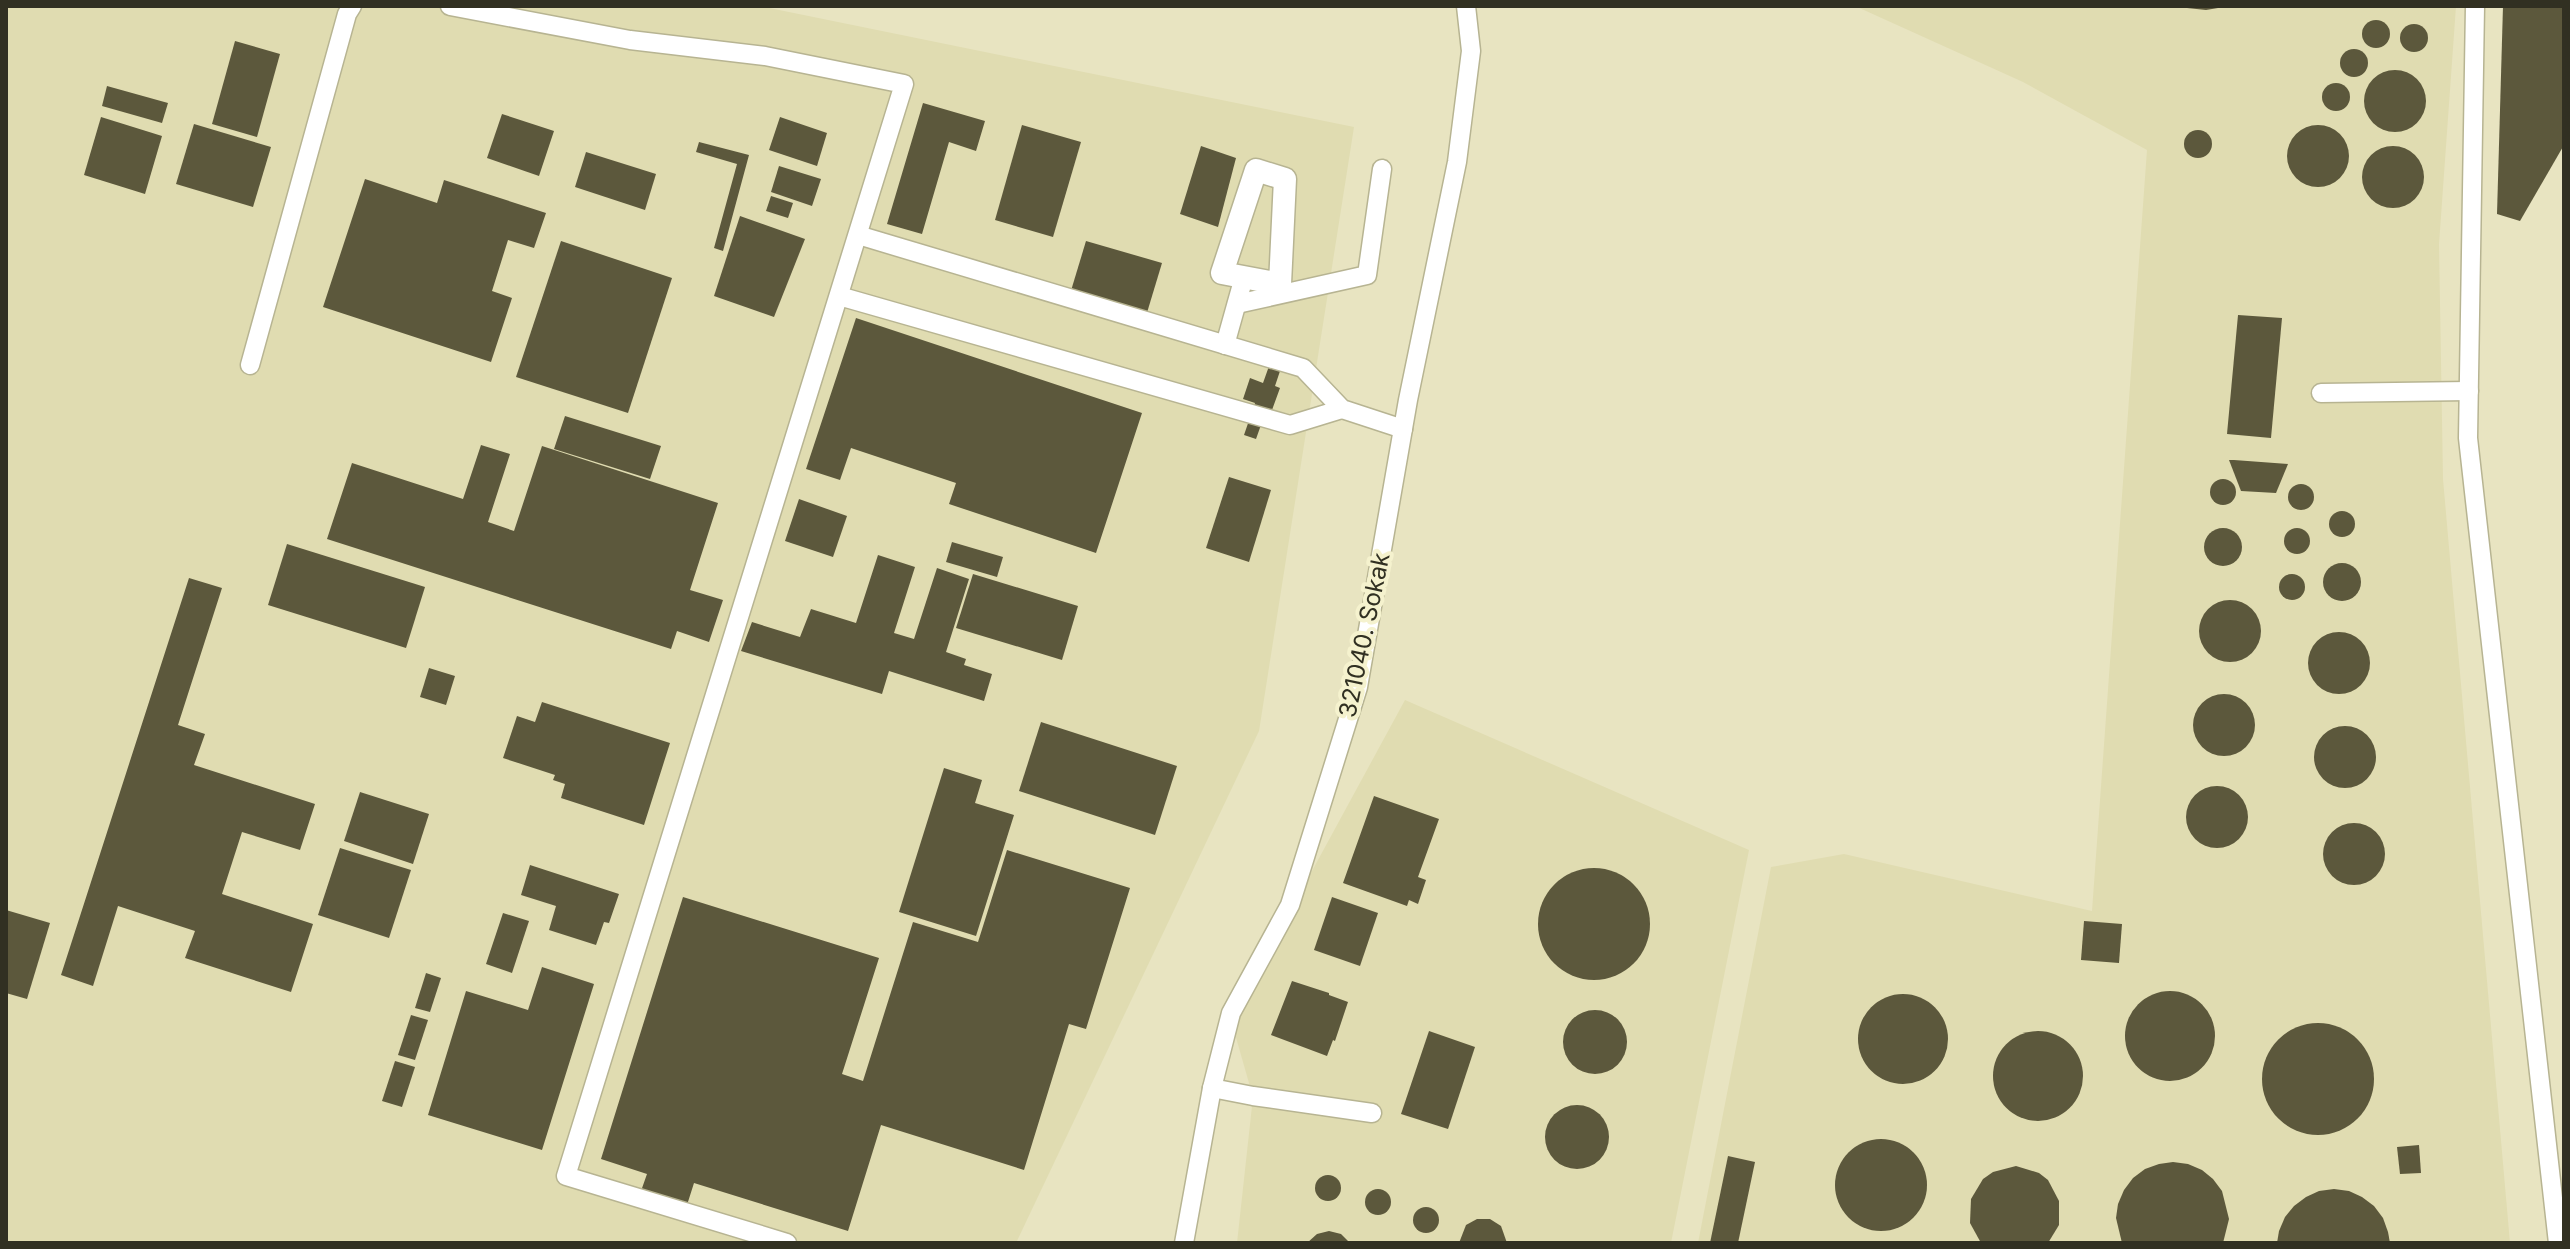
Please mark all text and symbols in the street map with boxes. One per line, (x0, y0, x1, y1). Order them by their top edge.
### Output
street label: 321040. Sokak (1332, 550, 1396, 720)

